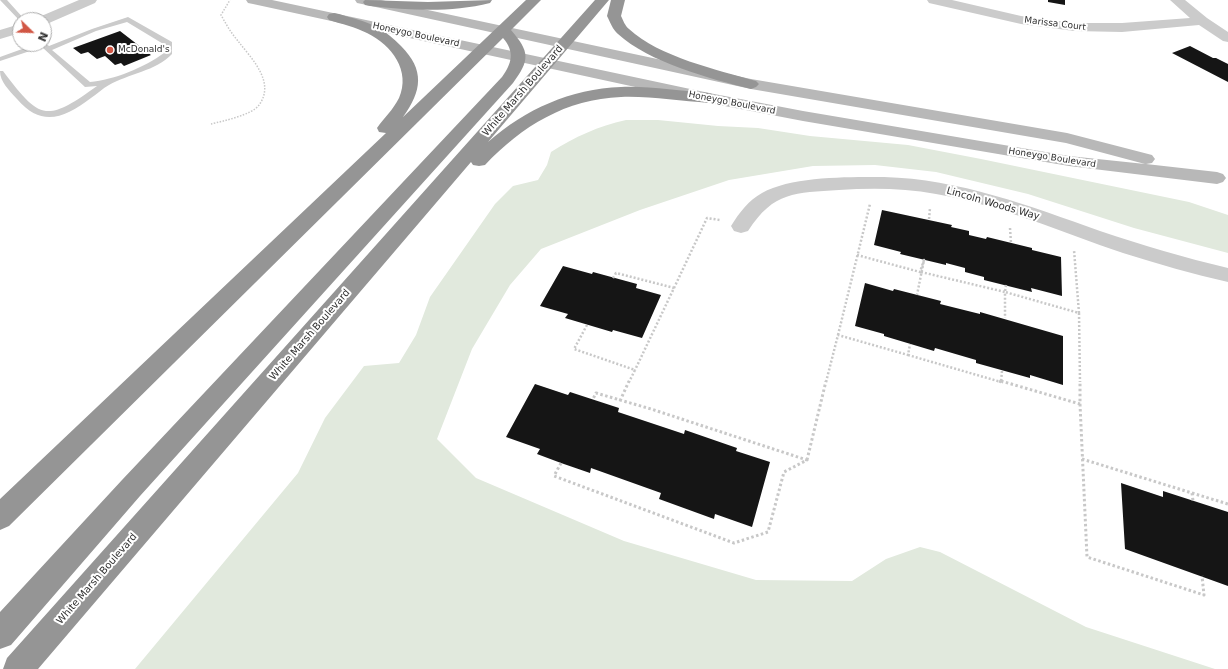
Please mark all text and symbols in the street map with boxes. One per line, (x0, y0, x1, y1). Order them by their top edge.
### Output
north arrow (12, 12, 52, 52)
street label: Marissa Court (1024, 15, 1086, 33)
street label: Honeygo Boulevard (372, 21, 460, 49)
text: N (35, 30, 50, 43)
street label: White Marsh Boulevard (480, 43, 566, 139)
marker: McDonald's (105, 45, 115, 55)
place label: McDonald's (118, 45, 170, 55)
street label: Honeygo Boulevard (688, 89, 776, 117)
street label: Honeygo Boulevard (1007, 146, 1097, 170)
street label: Lincoln Woods Way (945, 185, 1041, 223)
street label: White Marsh Boulevard (267, 287, 353, 383)
street label: White Marsh Boulevard (54, 531, 140, 627)

